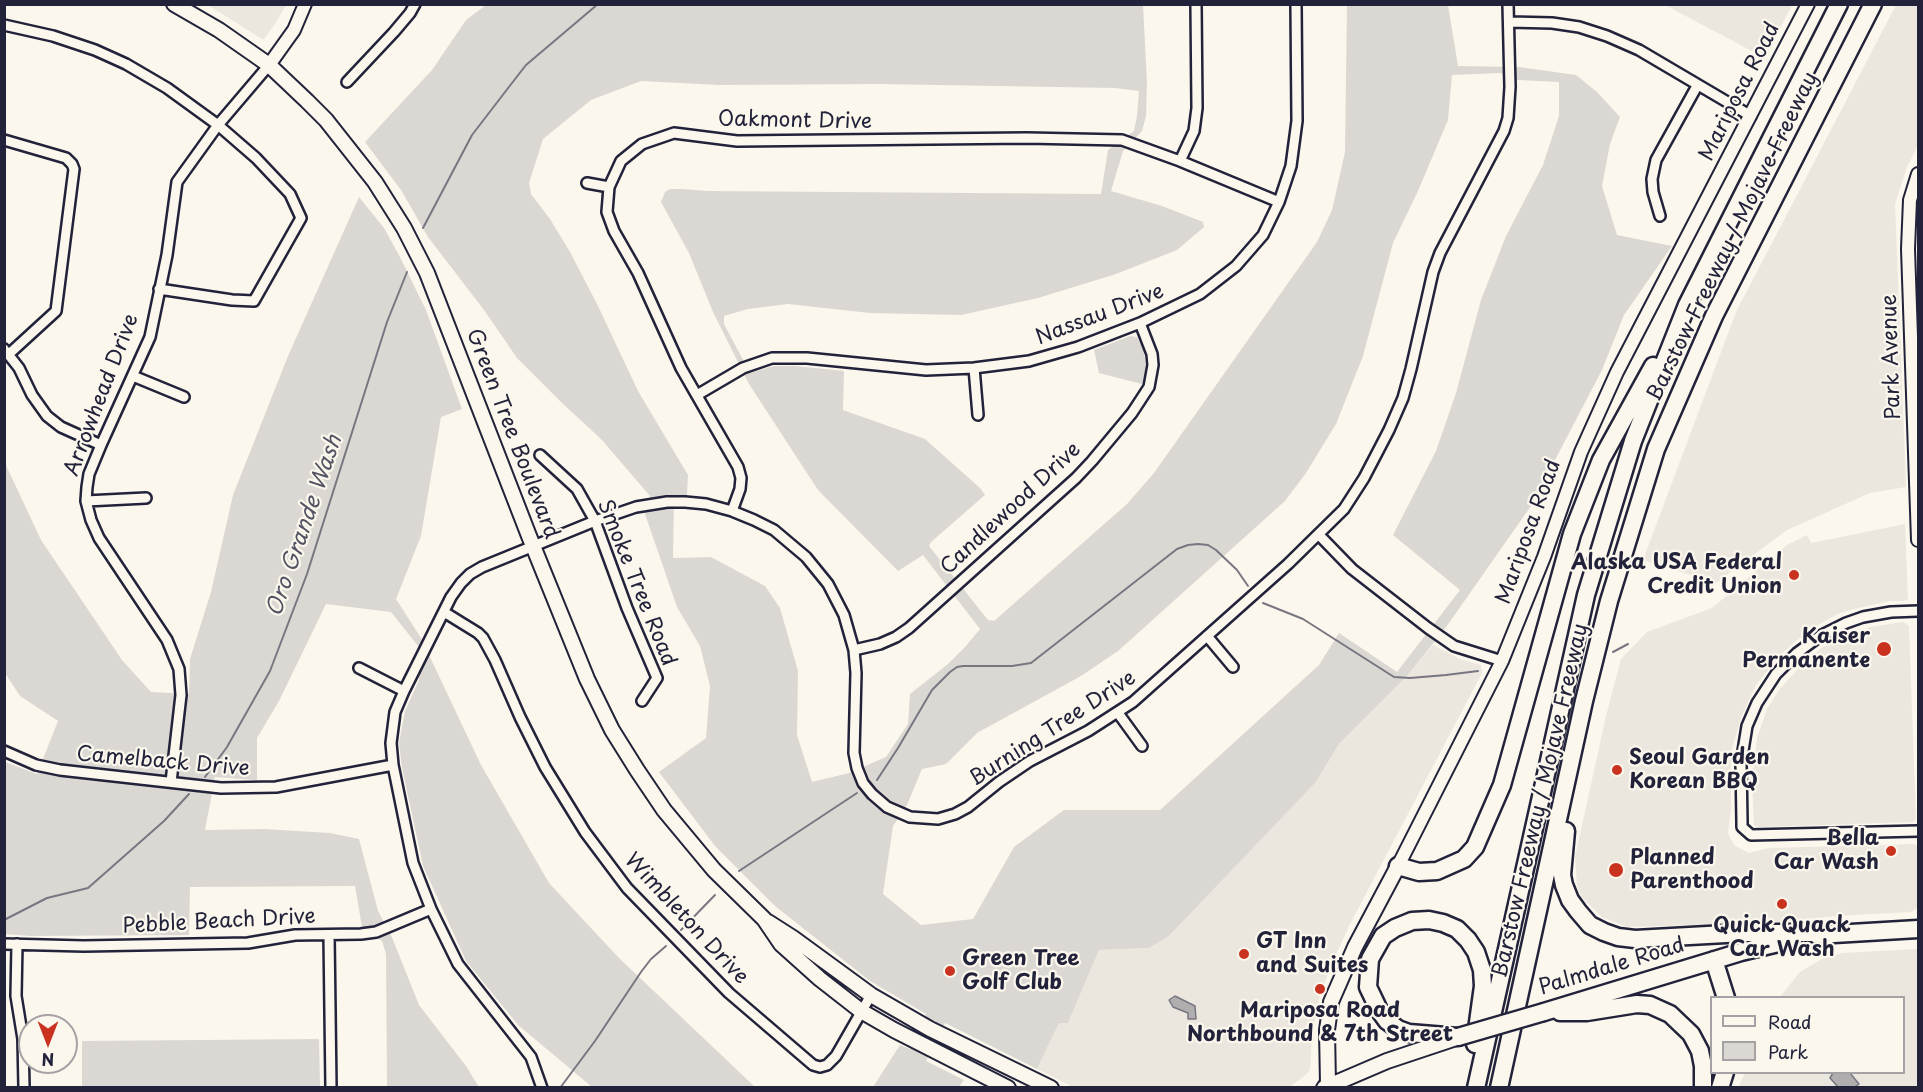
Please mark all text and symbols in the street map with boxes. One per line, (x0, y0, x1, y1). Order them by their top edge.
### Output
street label: Mariposa Road (1694, 19, 1786, 165)
street label: Barstow Freeway / Mojave Freeway (1642, 68, 1824, 406)
street label: Oakmont Drive (718, 107, 872, 135)
street label: Nassau Drive (1032, 279, 1168, 351)
street label: Park Avenue (1877, 294, 1907, 420)
street label: Arrowhead Drive (59, 310, 145, 480)
street label: Green Tree Boulevard (460, 325, 564, 543)
water label: Oro Grande Wash (262, 432, 348, 620)
street label: Candlewood Drive (936, 438, 1086, 580)
street label: Mariposa Road (1491, 456, 1567, 608)
street label: Smoke Tree Road (591, 496, 681, 670)
place label: Alaska USA Federal Credit Union (1571, 550, 1782, 600)
marker: Alaska USA Federal Credit Union (1787, 568, 1801, 582)
street label: Barstow Freeway / Mojave Freeway (1488, 621, 1594, 981)
place label: Kaiser Permanente (1742, 624, 1870, 674)
marker: Kaiser Permanente (1875, 640, 1893, 658)
street label: Burning Tree Drive (965, 666, 1141, 792)
street label: Camelback Drive (75, 742, 251, 782)
place label: Seoul Garden Korean BBQ (1629, 745, 1769, 795)
marker: Seoul Garden Korean BBQ (1610, 763, 1624, 777)
place label: Bella Car Wash (1774, 826, 1879, 876)
marker: Bella Car Wash (1884, 844, 1898, 858)
place label: Planned Parenthood (1630, 845, 1753, 895)
street label: Wimbleton Drive (619, 848, 753, 990)
marker: Planned Parenthood (1607, 861, 1625, 879)
marker: Quick Quack Car Wash (1775, 897, 1789, 911)
street label: Pebble Beach Drive (122, 904, 316, 940)
place label: Quick Quack Car Wash (1713, 913, 1851, 963)
place label: GT Inn and Suites (1256, 929, 1368, 979)
street label: Palmdale Road (1536, 933, 1688, 1001)
place label: Green Tree Golf Club (962, 946, 1079, 996)
marker: GT Inn and Suites (1237, 947, 1251, 961)
marker: Green Tree Golf Club (943, 964, 957, 978)
marker: Mariposa Road Northbound & 7th Street (1313, 982, 1327, 996)
legend (1710, 996, 1905, 1074)
place label: Mariposa Road Northbound & 7th Street (1187, 998, 1453, 1048)
text: Road (1768, 1008, 1812, 1035)
north arrow (18, 1014, 78, 1074)
text: Park (1768, 1038, 1808, 1065)
text: N (42, 1048, 54, 1072)

